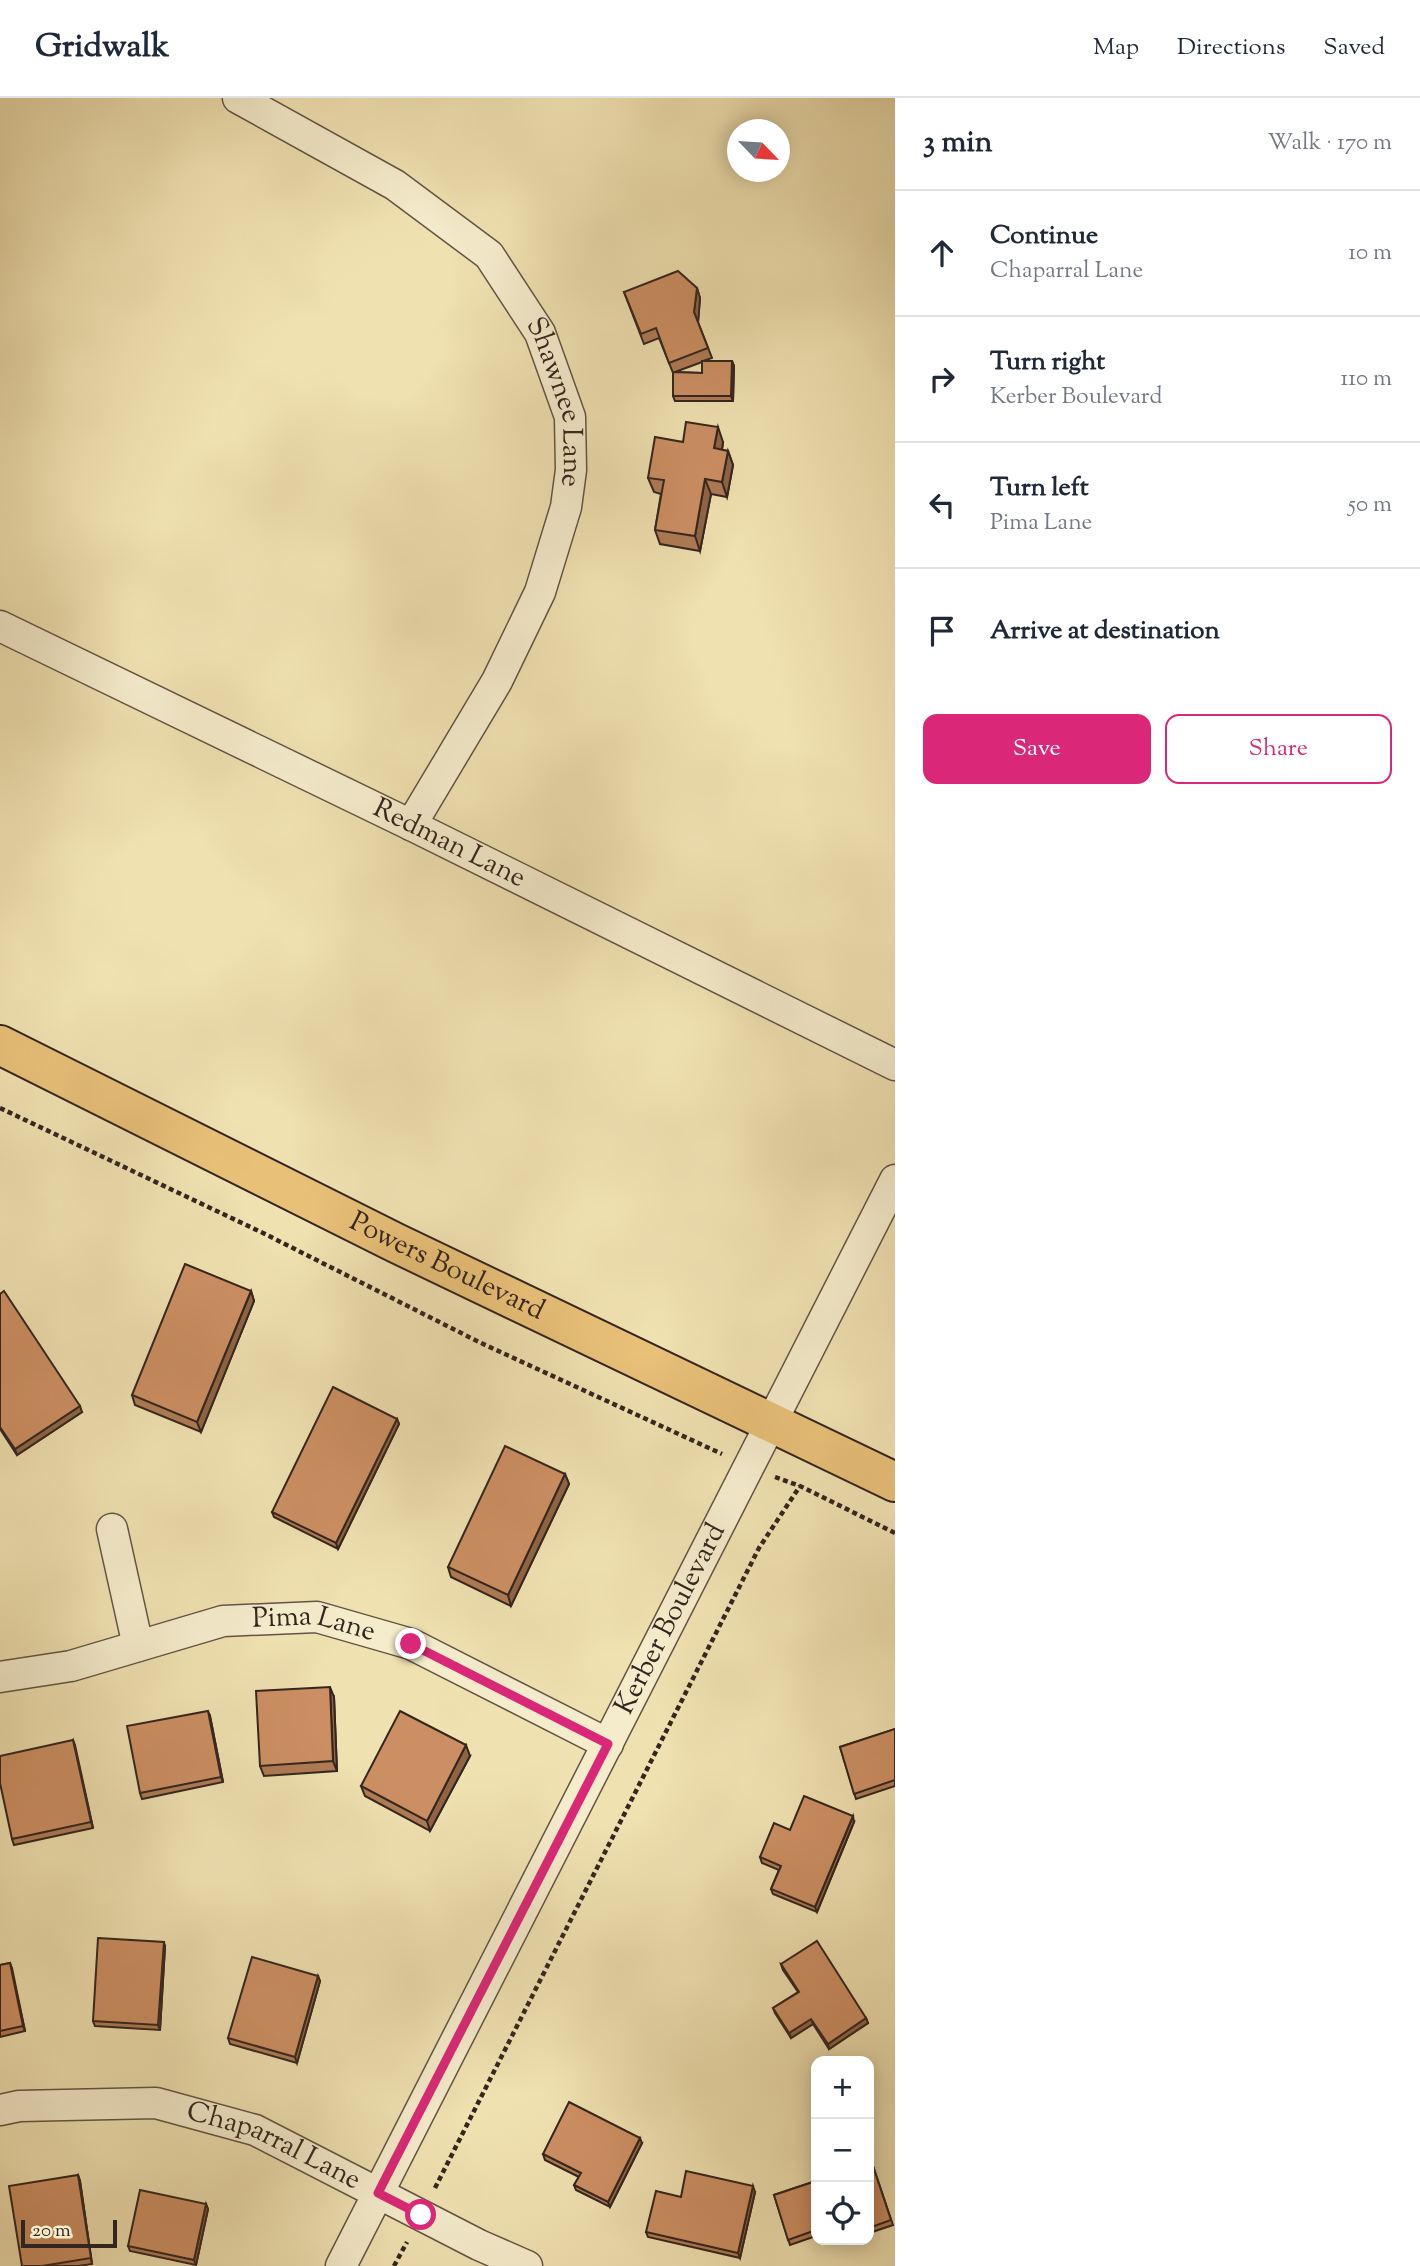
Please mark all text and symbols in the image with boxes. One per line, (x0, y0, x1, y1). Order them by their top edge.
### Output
text: Gridwalk (35, 24, 169, 72)
text: Map (1093, 31, 1139, 65)
text: Directions (1177, 31, 1285, 65)
text: Saved (1323, 31, 1385, 65)
north arrow (727, 119, 790, 182)
text: 3 min (923, 122, 993, 165)
text: Walk · 170 m (1267, 127, 1392, 160)
text: Continue (990, 218, 1098, 255)
icon: ahead (923, 234, 961, 272)
text: 10 m (1348, 237, 1392, 270)
text: Chaparral Lane (990, 255, 1143, 288)
street label: Shawnee Lane (515, 310, 591, 490)
text: Turn right (990, 344, 1105, 381)
icon: right (923, 360, 961, 398)
text: 110 m (1341, 363, 1392, 396)
text: Kerber Boulevard (990, 381, 1162, 414)
text: Turn left (990, 470, 1089, 507)
icon: left (923, 486, 961, 524)
text: 50 m (1348, 489, 1392, 522)
text: Pima Lane (990, 507, 1092, 540)
icon: arrive (923, 612, 961, 650)
text: Arrive at destination (990, 613, 1220, 650)
button: Save (923, 714, 1151, 784)
button: Share (1165, 714, 1392, 784)
street label: Redman Lane (366, 789, 532, 899)
street label: Powers Boulevard (342, 1203, 551, 1331)
street label: Kerber Boulevard (605, 1516, 737, 1722)
street label: Pima Lane (251, 1597, 380, 1653)
route end (395, 1628, 426, 1659)
map controls (811, 2056, 874, 2245)
button: + (811, 2056, 874, 2119)
street label: Chaparral Lane (182, 2092, 368, 2201)
button: − (811, 2119, 874, 2182)
button: locate (811, 2182, 874, 2245)
route start (405, 2199, 436, 2230)
scale bar (21, 2217, 117, 2249)
text: 20 m (32, 2218, 71, 2245)

